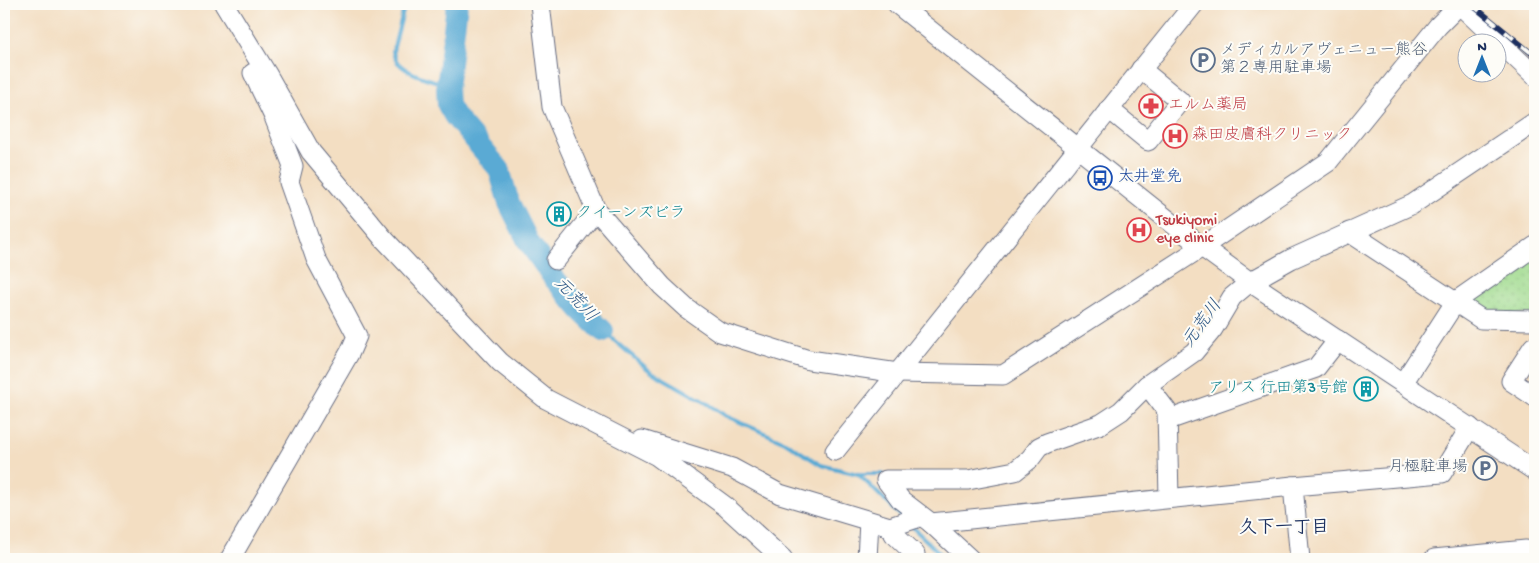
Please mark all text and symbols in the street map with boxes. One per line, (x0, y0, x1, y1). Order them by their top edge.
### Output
north arrow (1456, 32, 1506, 82)
text: N (1477, 39, 1487, 56)
place label: メディカルアヴェニュー熊谷 第２専用駐車場 (1220, 41, 1427, 79)
parking icon: メディカルアヴェニュー熊谷 第２専用駐車場 (1190, 47, 1216, 73)
pharmacy icon: エルム薬局 (1138, 93, 1164, 119)
place label: エルム薬局 (1168, 96, 1248, 116)
hospital icon: 森田皮膚科クリニック (1162, 123, 1188, 149)
place label: 森田皮膚科クリニック (1192, 125, 1352, 146)
bus stop icon: 太井堂免 (1087, 165, 1113, 191)
place label: 太井堂免 (1118, 168, 1182, 188)
building icon: クイーンズビラ (546, 201, 572, 227)
place label: クイーンズビラ (576, 205, 685, 224)
place label: Tsukiyomi eye clinic (1155, 212, 1217, 249)
hospital icon: Tsukiyomi eye clinic (1126, 217, 1152, 243)
water label: 元荒川 (549, 272, 602, 327)
water label: 元荒川 (1178, 295, 1227, 352)
building icon: アリス 行田第3号館 (1353, 376, 1379, 402)
place label: アリス 行田第3号館 (1208, 378, 1348, 399)
parking icon: 月極駐車場 (1472, 455, 1498, 481)
place label: 月極駐車場 (1388, 458, 1468, 478)
district label: 久下一丁目 (1239, 517, 1329, 539)

